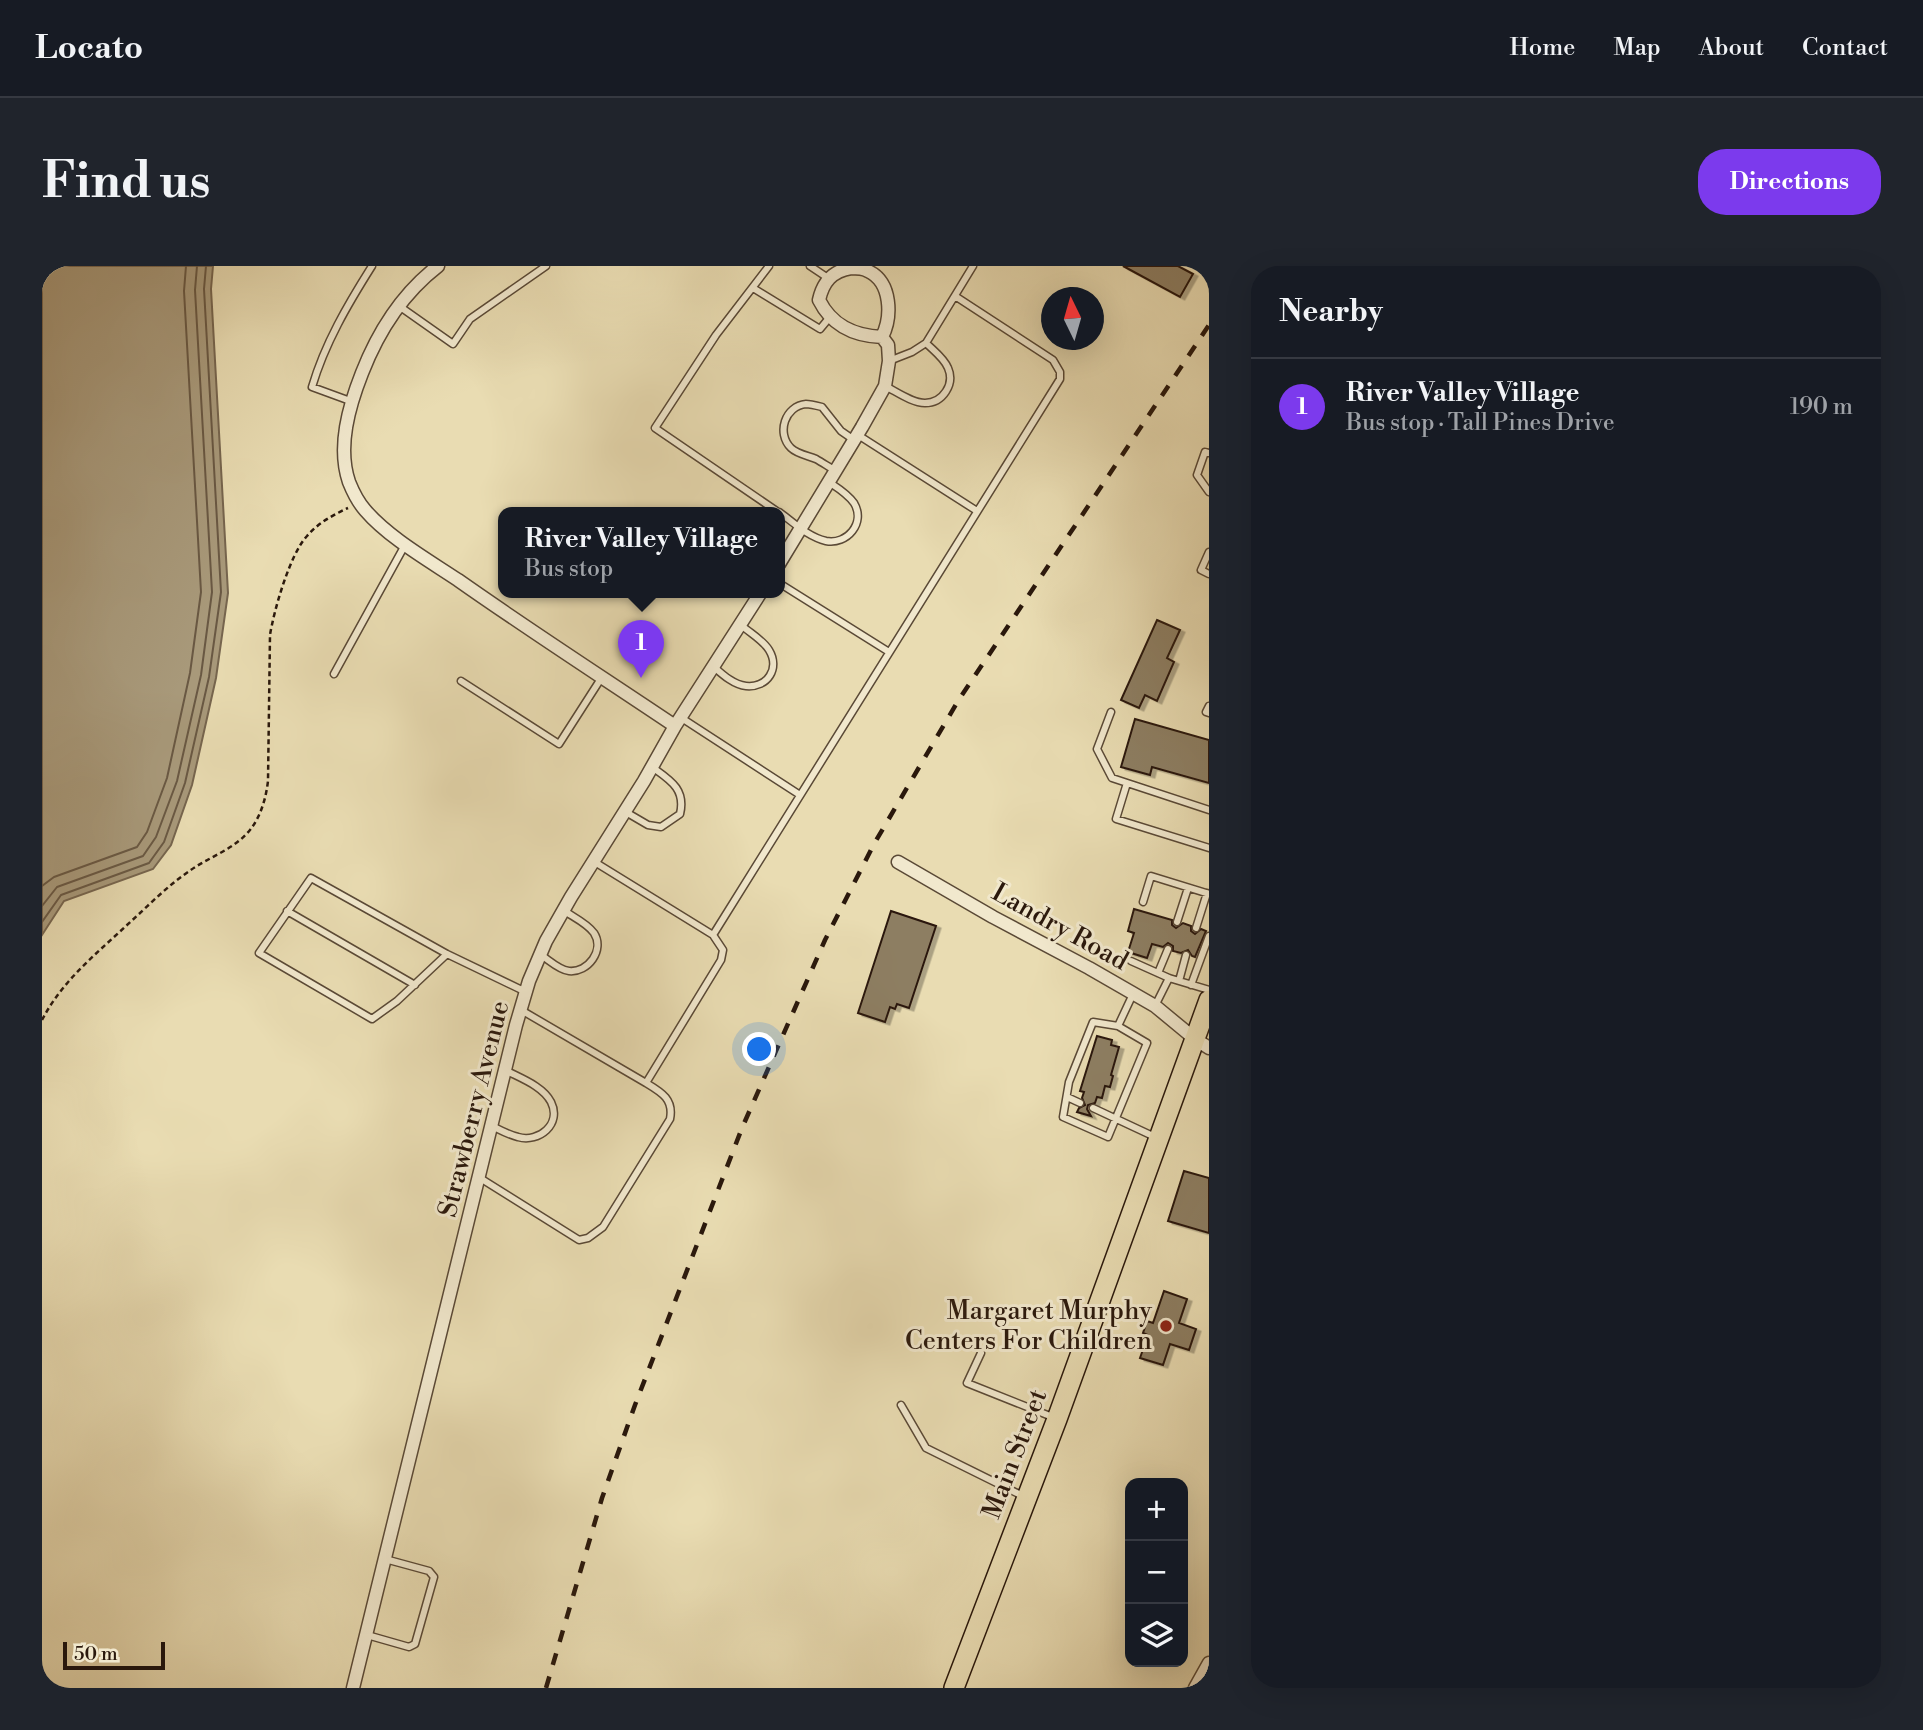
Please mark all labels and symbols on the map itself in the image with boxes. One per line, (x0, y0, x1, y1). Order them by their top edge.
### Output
north arrow (1041, 287, 1104, 350)
pin: 1 (618, 620, 664, 678)
street label: Landry Road (986, 876, 1134, 978)
street label: Strawberry Avenue (432, 998, 516, 1220)
your location (742, 1032, 776, 1066)
place label: Margaret Murphy Centers For Children (905, 1295, 1152, 1357)
marker: Margaret Murphy Centers For Children (1158, 1318, 1174, 1334)
street label: Main Street (976, 1385, 1054, 1523)
scale bar (63, 1639, 164, 1671)

